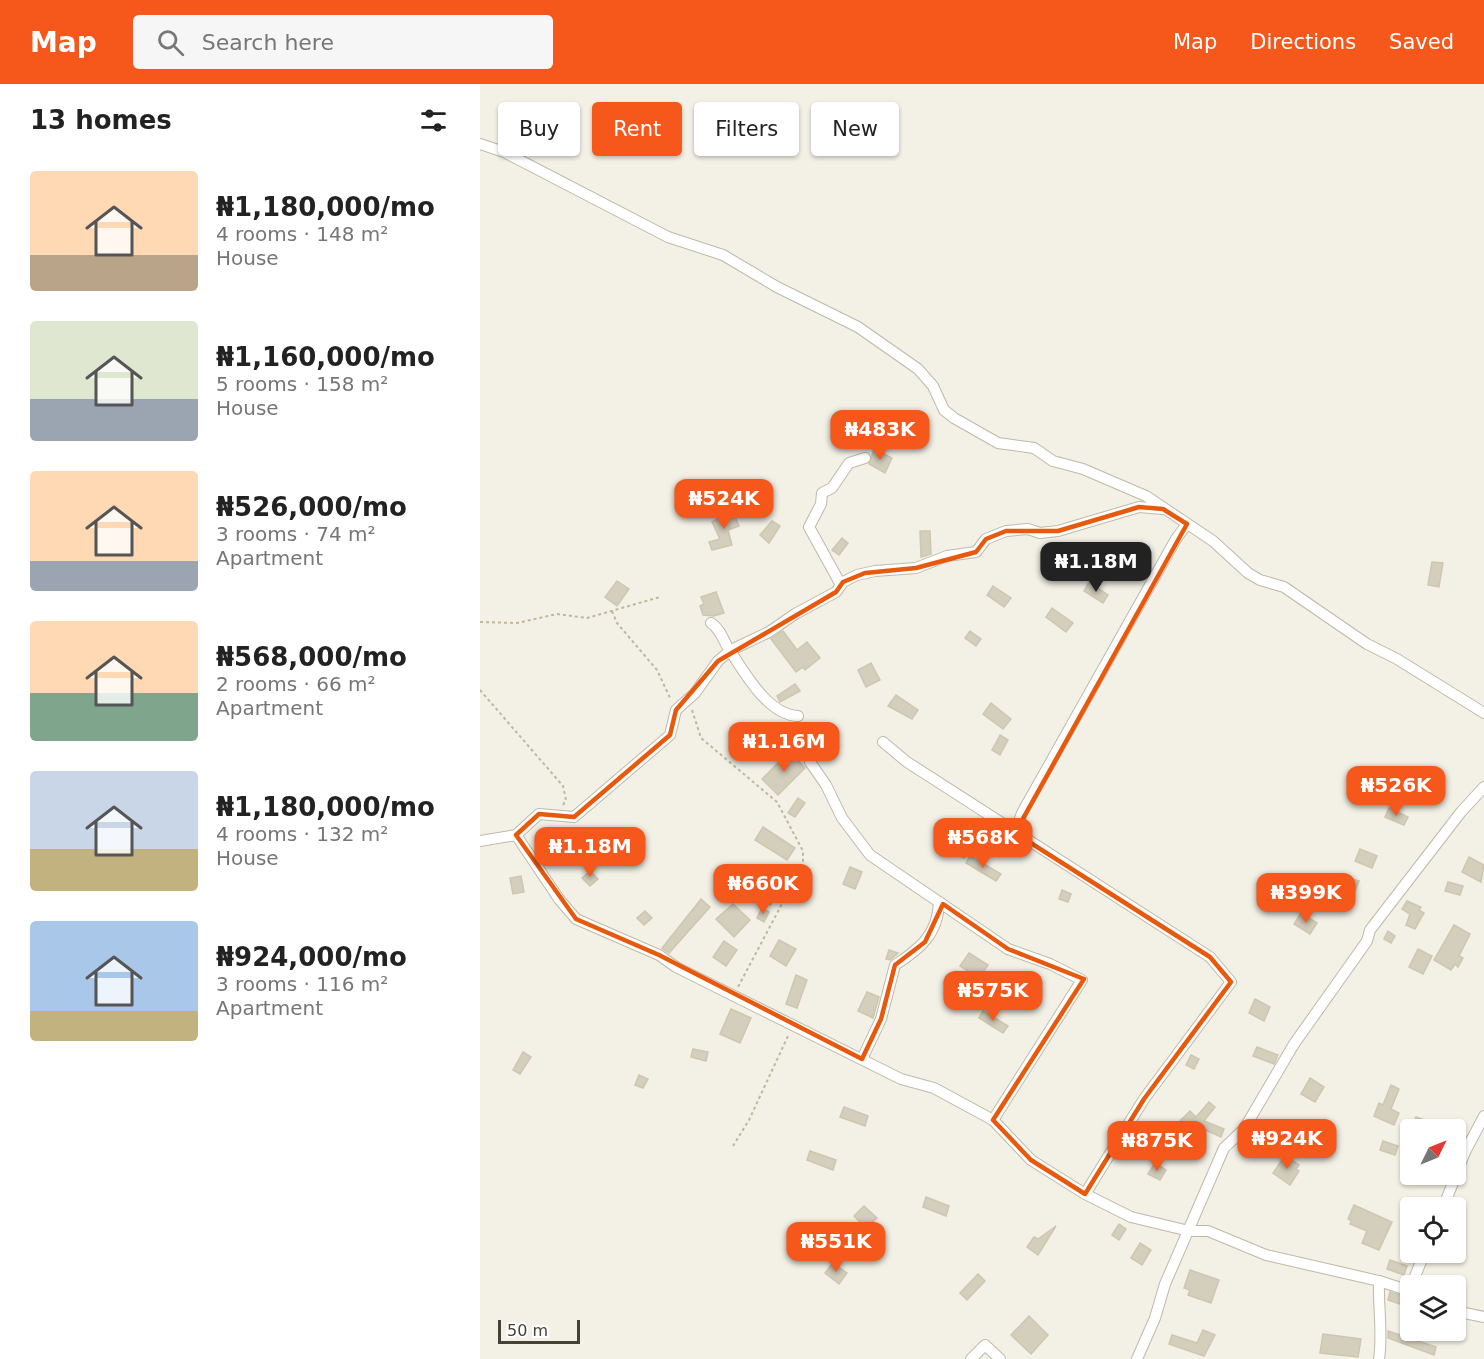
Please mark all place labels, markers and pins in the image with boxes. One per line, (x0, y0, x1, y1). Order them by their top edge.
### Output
pin: ₦483K (838, 410, 922, 461)
pin: ₦524K (682, 479, 766, 530)
pin: ₦1.18M (1047, 542, 1145, 593)
pin: ₦1.16M (735, 722, 833, 773)
pin: ₦526K (1354, 766, 1438, 817)
pin: ₦568K (941, 818, 1025, 869)
pin: ₦1.18M (541, 827, 639, 878)
pin: ₦660K (721, 864, 805, 915)
pin: ₦399K (1264, 873, 1348, 924)
pin: ₦575K (951, 971, 1035, 1022)
pin: ₦924K (1245, 1119, 1329, 1170)
pin: ₦875K (1115, 1121, 1199, 1172)
pin: ₦551K (794, 1222, 878, 1273)

